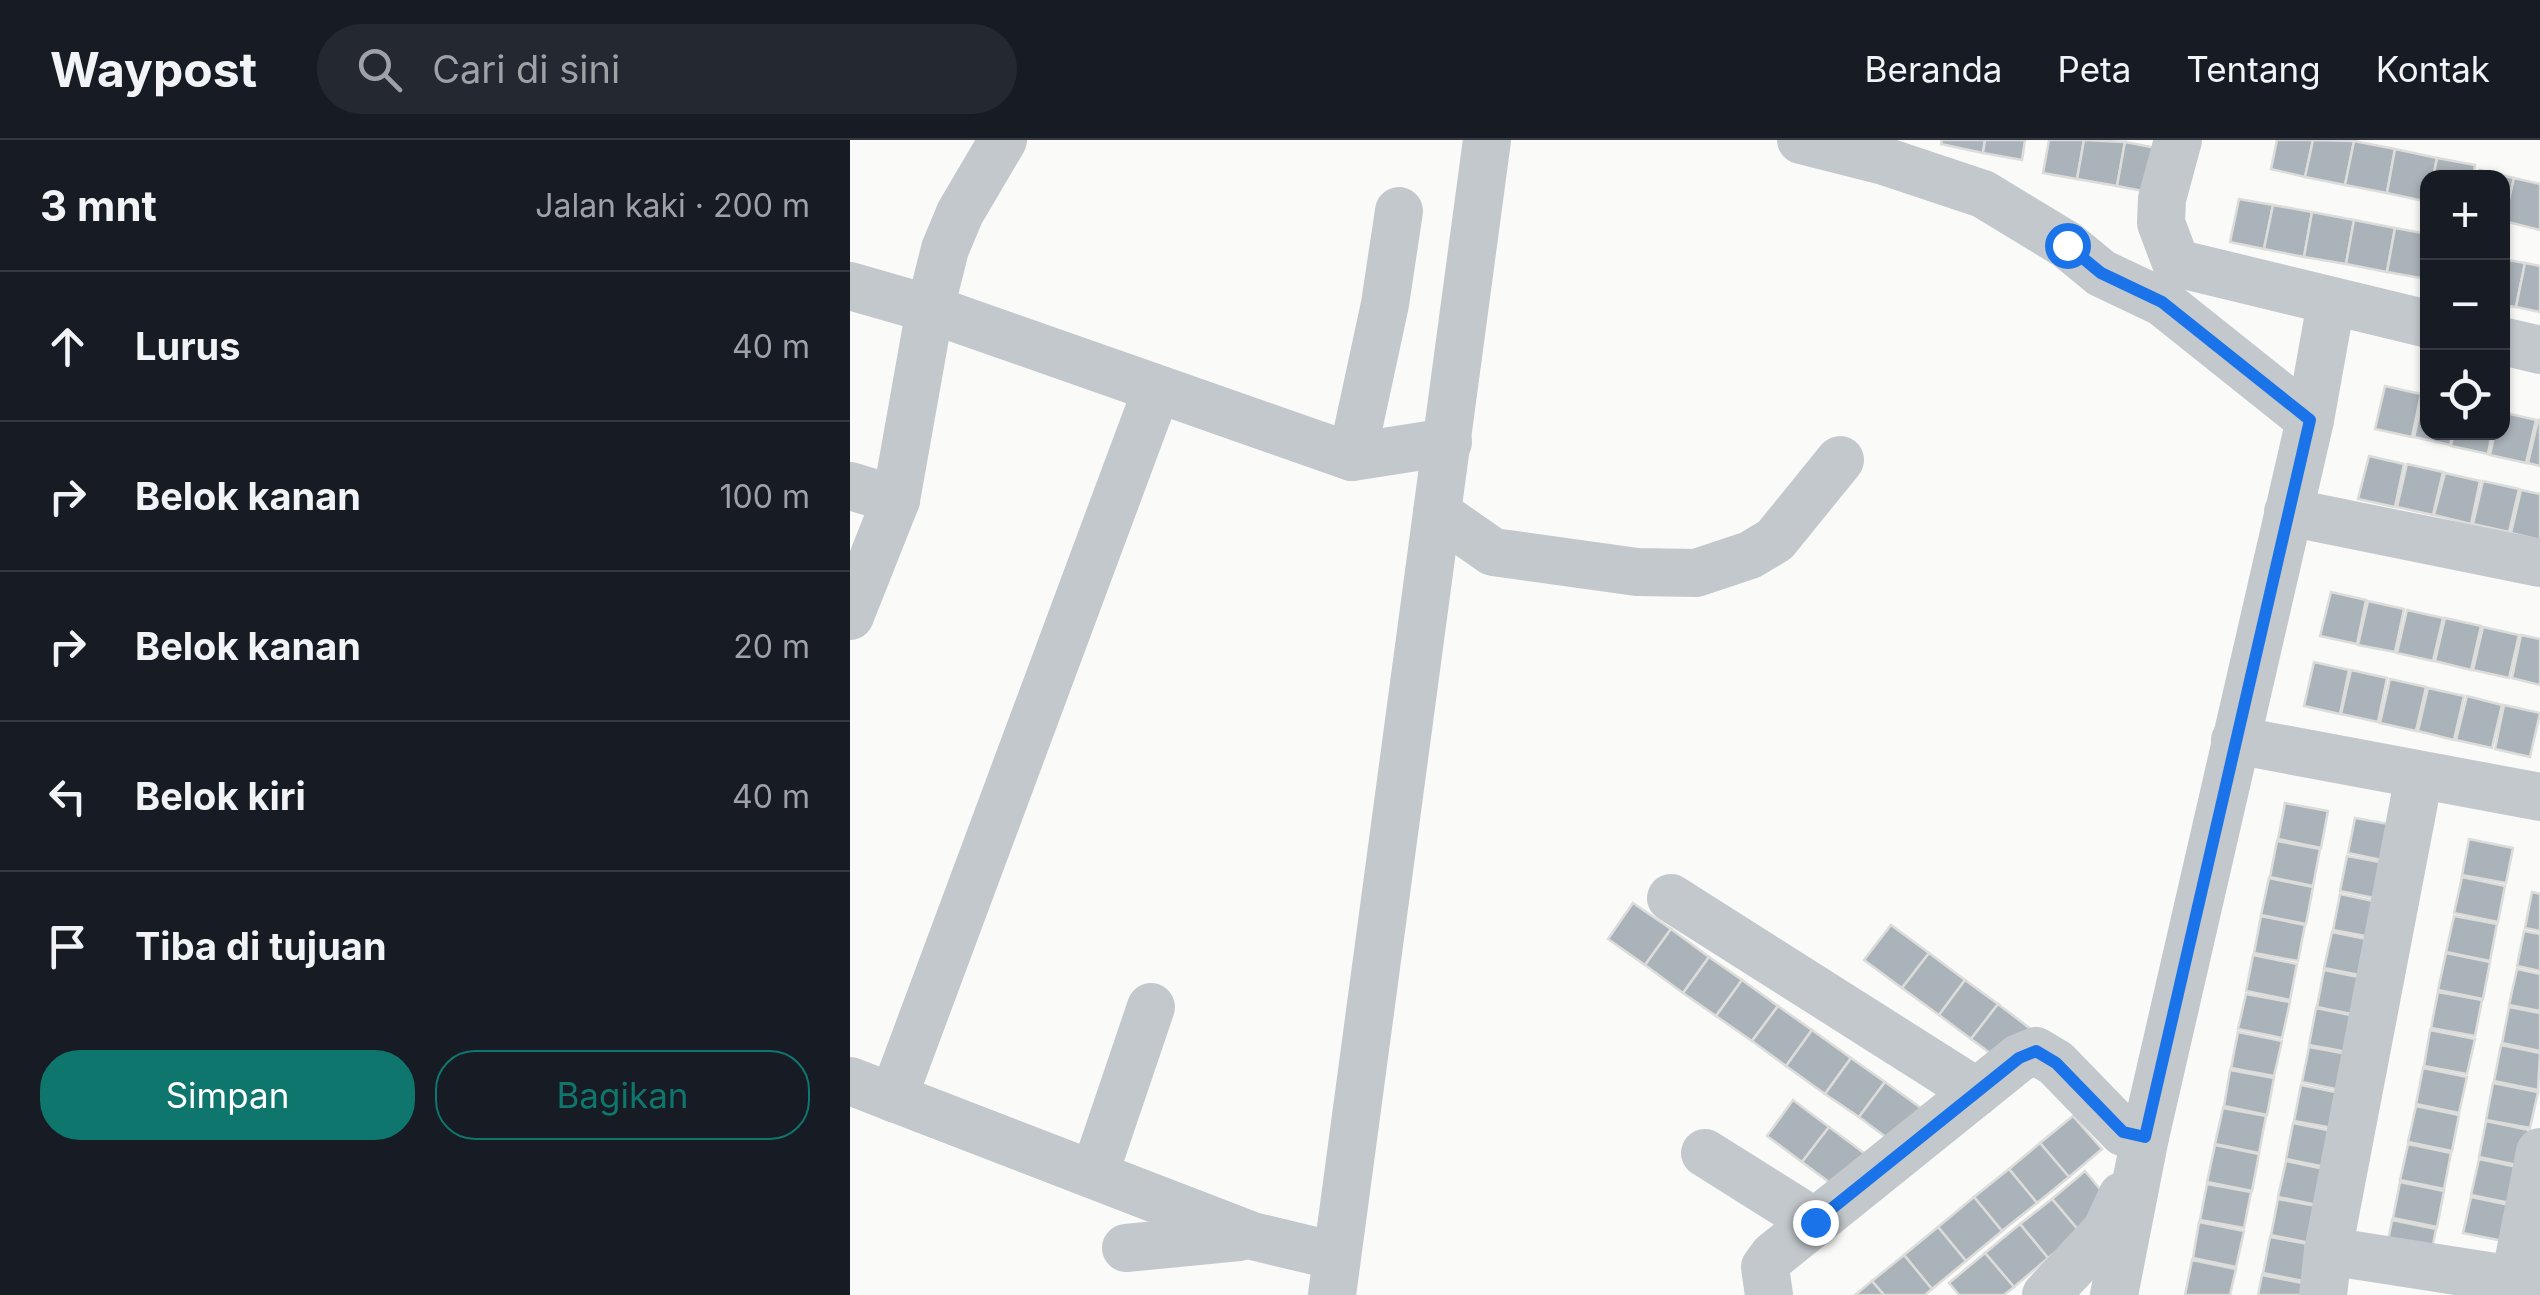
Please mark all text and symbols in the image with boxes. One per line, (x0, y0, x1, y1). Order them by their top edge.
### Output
search box (317, 24, 1017, 114)
text: Waypost (50, 40, 257, 99)
icon: search (352, 42, 407, 97)
text: Cari di sini (432, 46, 620, 92)
text: Beranda (1865, 48, 2002, 90)
text: Peta (2057, 48, 2131, 90)
text: Tentang (2186, 48, 2321, 90)
text: Kontak (2376, 48, 2490, 90)
map controls (2420, 170, 2510, 440)
button: + (2420, 170, 2510, 260)
text: 3 mnt (40, 180, 157, 231)
text: Jalan kaki · 200 m (535, 186, 810, 225)
route start (2045, 223, 2091, 269)
button: − (2420, 260, 2510, 350)
icon: ahead (40, 319, 95, 374)
text: Lurus (135, 323, 241, 369)
text: 40 m (732, 327, 810, 366)
button: locate (2420, 350, 2510, 440)
icon: right (40, 469, 95, 524)
text: Belok kanan (135, 473, 361, 519)
text: 100 m (720, 477, 810, 516)
icon: right (40, 619, 95, 674)
text: Belok kanan (135, 623, 361, 669)
text: 20 m (733, 627, 810, 666)
icon: left (40, 769, 95, 824)
text: Belok kiri (135, 773, 306, 819)
text: 40 m (732, 777, 810, 816)
icon: arrive (40, 919, 95, 974)
text: Tiba di tujuan (135, 923, 387, 969)
button: Simpan (40, 1050, 415, 1140)
button: Bagikan (435, 1050, 810, 1140)
route end (1793, 1200, 1839, 1246)

